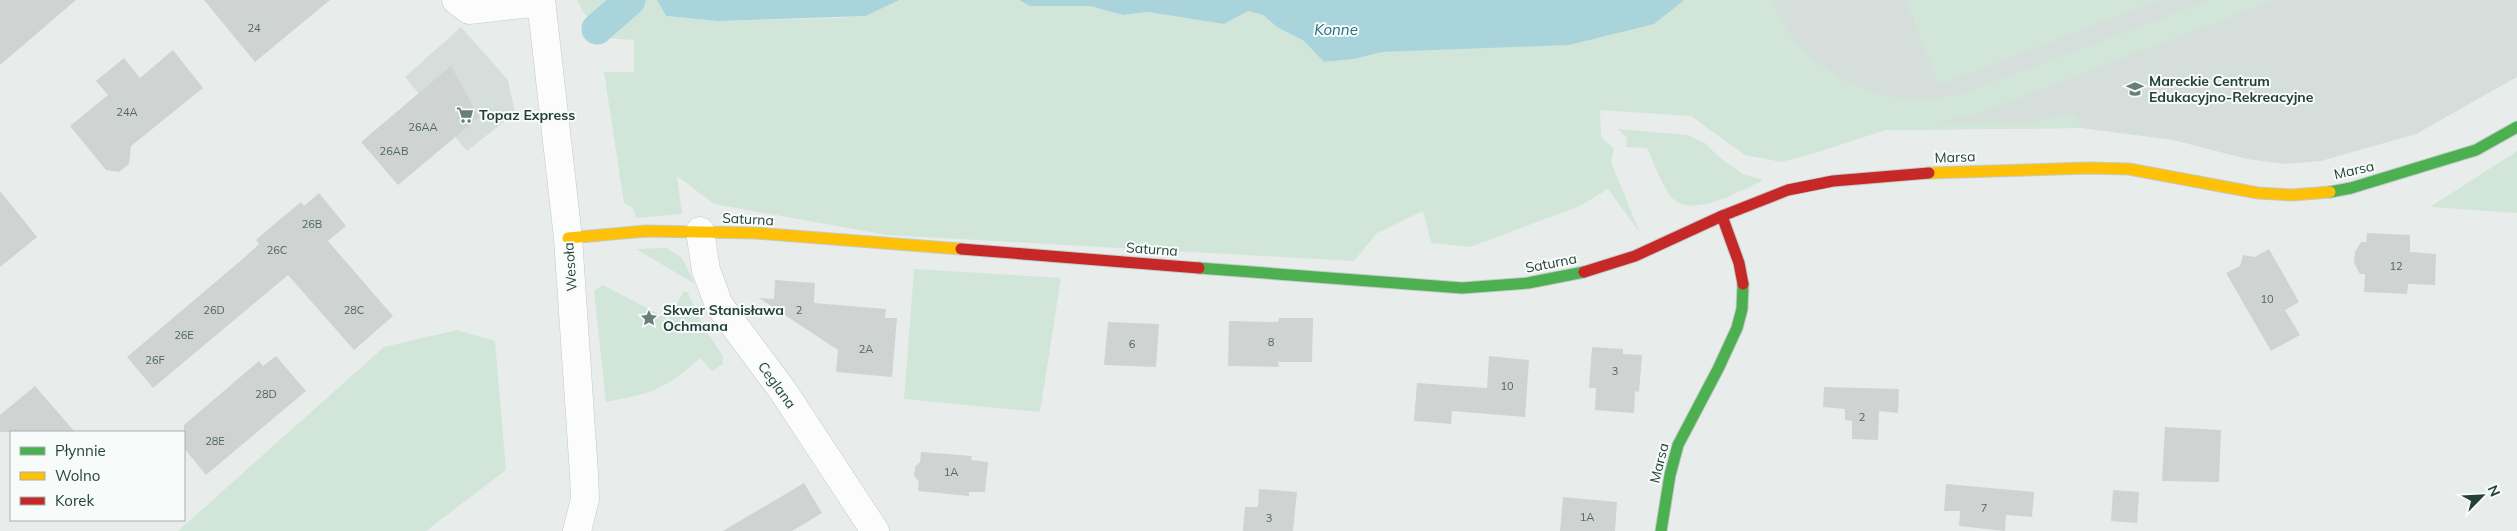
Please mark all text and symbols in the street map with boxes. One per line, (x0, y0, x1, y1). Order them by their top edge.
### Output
water label: Konne (1314, 20, 1358, 39)
house number: 24 (247, 21, 261, 35)
place label: Mareckie Centrum Edukacyjno-Rekreacyjne (2149, 72, 2314, 106)
school or university icon: Mareckie Centrum Edukacyjno-Rekreacyjne (2125, 79, 2145, 99)
house number: 24A (116, 105, 138, 119)
supermarket icon: Topaz Express (455, 105, 475, 125)
place label: Topaz Express (479, 106, 575, 124)
house number: 26AA (408, 120, 438, 134)
house number: 26AB (380, 144, 408, 158)
street label: Marsa (1934, 147, 1976, 167)
street label: Marsa (2332, 157, 2376, 183)
street label: Saturna (722, 209, 774, 229)
house number: 26B (302, 217, 322, 231)
street label: Saturna (1126, 238, 1178, 260)
street label: Wesoła (559, 242, 581, 292)
house number: 26C (267, 243, 287, 257)
street label: Saturna (1524, 249, 1578, 277)
house number: 12 (2389, 259, 2403, 273)
house number: 10 (2260, 292, 2274, 306)
place label: Skwer Stanisława Ochmana (663, 301, 784, 335)
house number: 26D (203, 303, 225, 317)
house number: 28C (344, 303, 364, 317)
house number: 2 (796, 303, 803, 317)
place icon: Skwer Stanisława Ochmana (639, 308, 659, 328)
house number: 26E (174, 328, 194, 342)
house number: 8 (1268, 335, 1275, 349)
house number: 6 (1129, 337, 1136, 351)
house number: 2A (859, 342, 873, 356)
house number: 26F (145, 353, 165, 367)
street label: Ceglana (754, 358, 800, 412)
house number: 3 (1612, 364, 1618, 378)
house number: 10 (1500, 379, 1514, 393)
house number: 28D (255, 387, 277, 401)
house number: 2 (1859, 410, 1866, 424)
legend (10, 431, 185, 521)
house number: 28E (205, 434, 225, 448)
text: Płynnie (55, 441, 106, 460)
street label: Marsa (1645, 441, 1673, 485)
house number: 1A (944, 465, 958, 479)
text: Wolno (55, 466, 100, 485)
north arrow (2457, 471, 2507, 521)
text: N (2484, 482, 2504, 499)
text: Korek (55, 491, 94, 510)
house number: 7 (1981, 501, 1987, 515)
house number: 1A (1580, 510, 1594, 524)
house number: 3 (1266, 511, 1272, 525)

